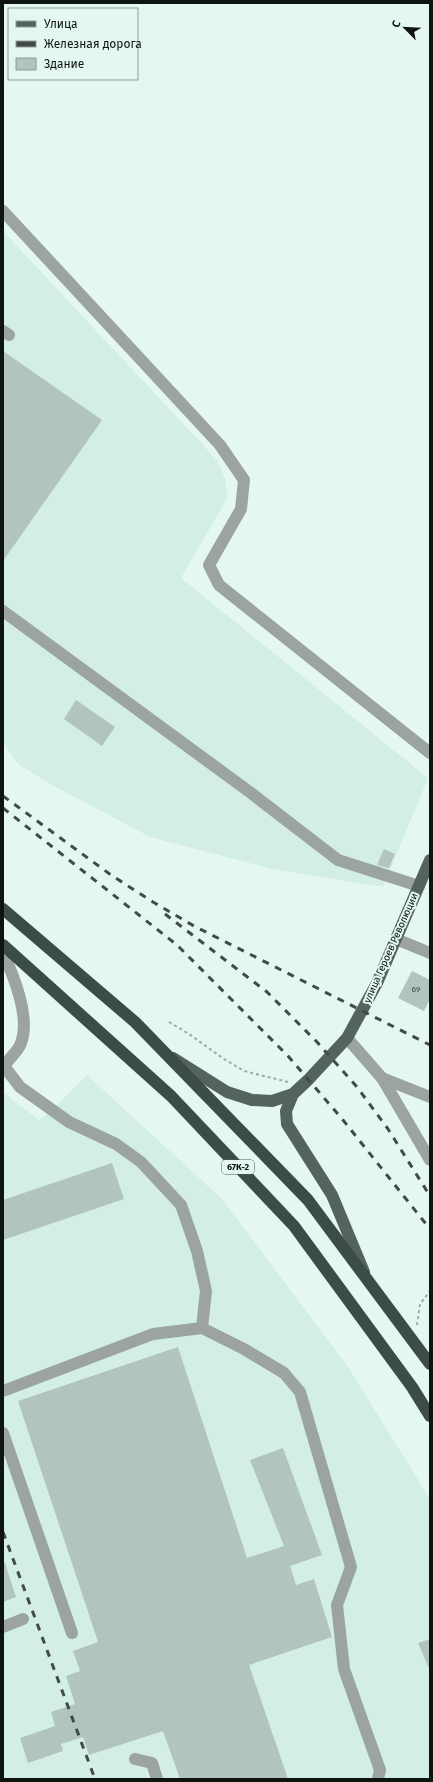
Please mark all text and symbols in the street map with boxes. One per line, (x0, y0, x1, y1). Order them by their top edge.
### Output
legend (8, 8, 138, 80)
north arrow (385, 8, 425, 48)
text: Улица (44, 17, 78, 31)
text: С (389, 18, 404, 30)
text: Железная дорога (44, 37, 142, 51)
text: Здание (44, 57, 84, 71)
street label: улица Героев Революции (361, 891, 421, 1005)
house number: 69 (412, 985, 420, 994)
road number: 67К-2 (222, 1160, 254, 1174)

